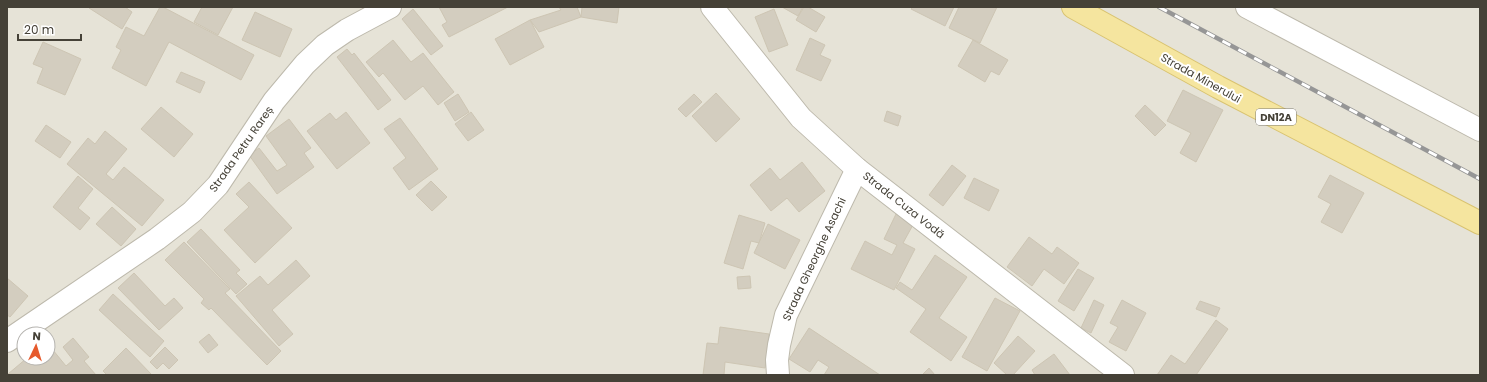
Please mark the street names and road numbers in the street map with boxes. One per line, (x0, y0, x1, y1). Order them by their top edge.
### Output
street label: Strada Minerului (1158, 49, 1244, 107)
street label: Strada Petru Rareș (205, 102, 277, 195)
road number: DN12A (1256, 109, 1296, 125)
street label: Strada Cuza Vodă (860, 168, 948, 242)
street label: Strada Gheorghe Asachi (778, 194, 850, 323)

